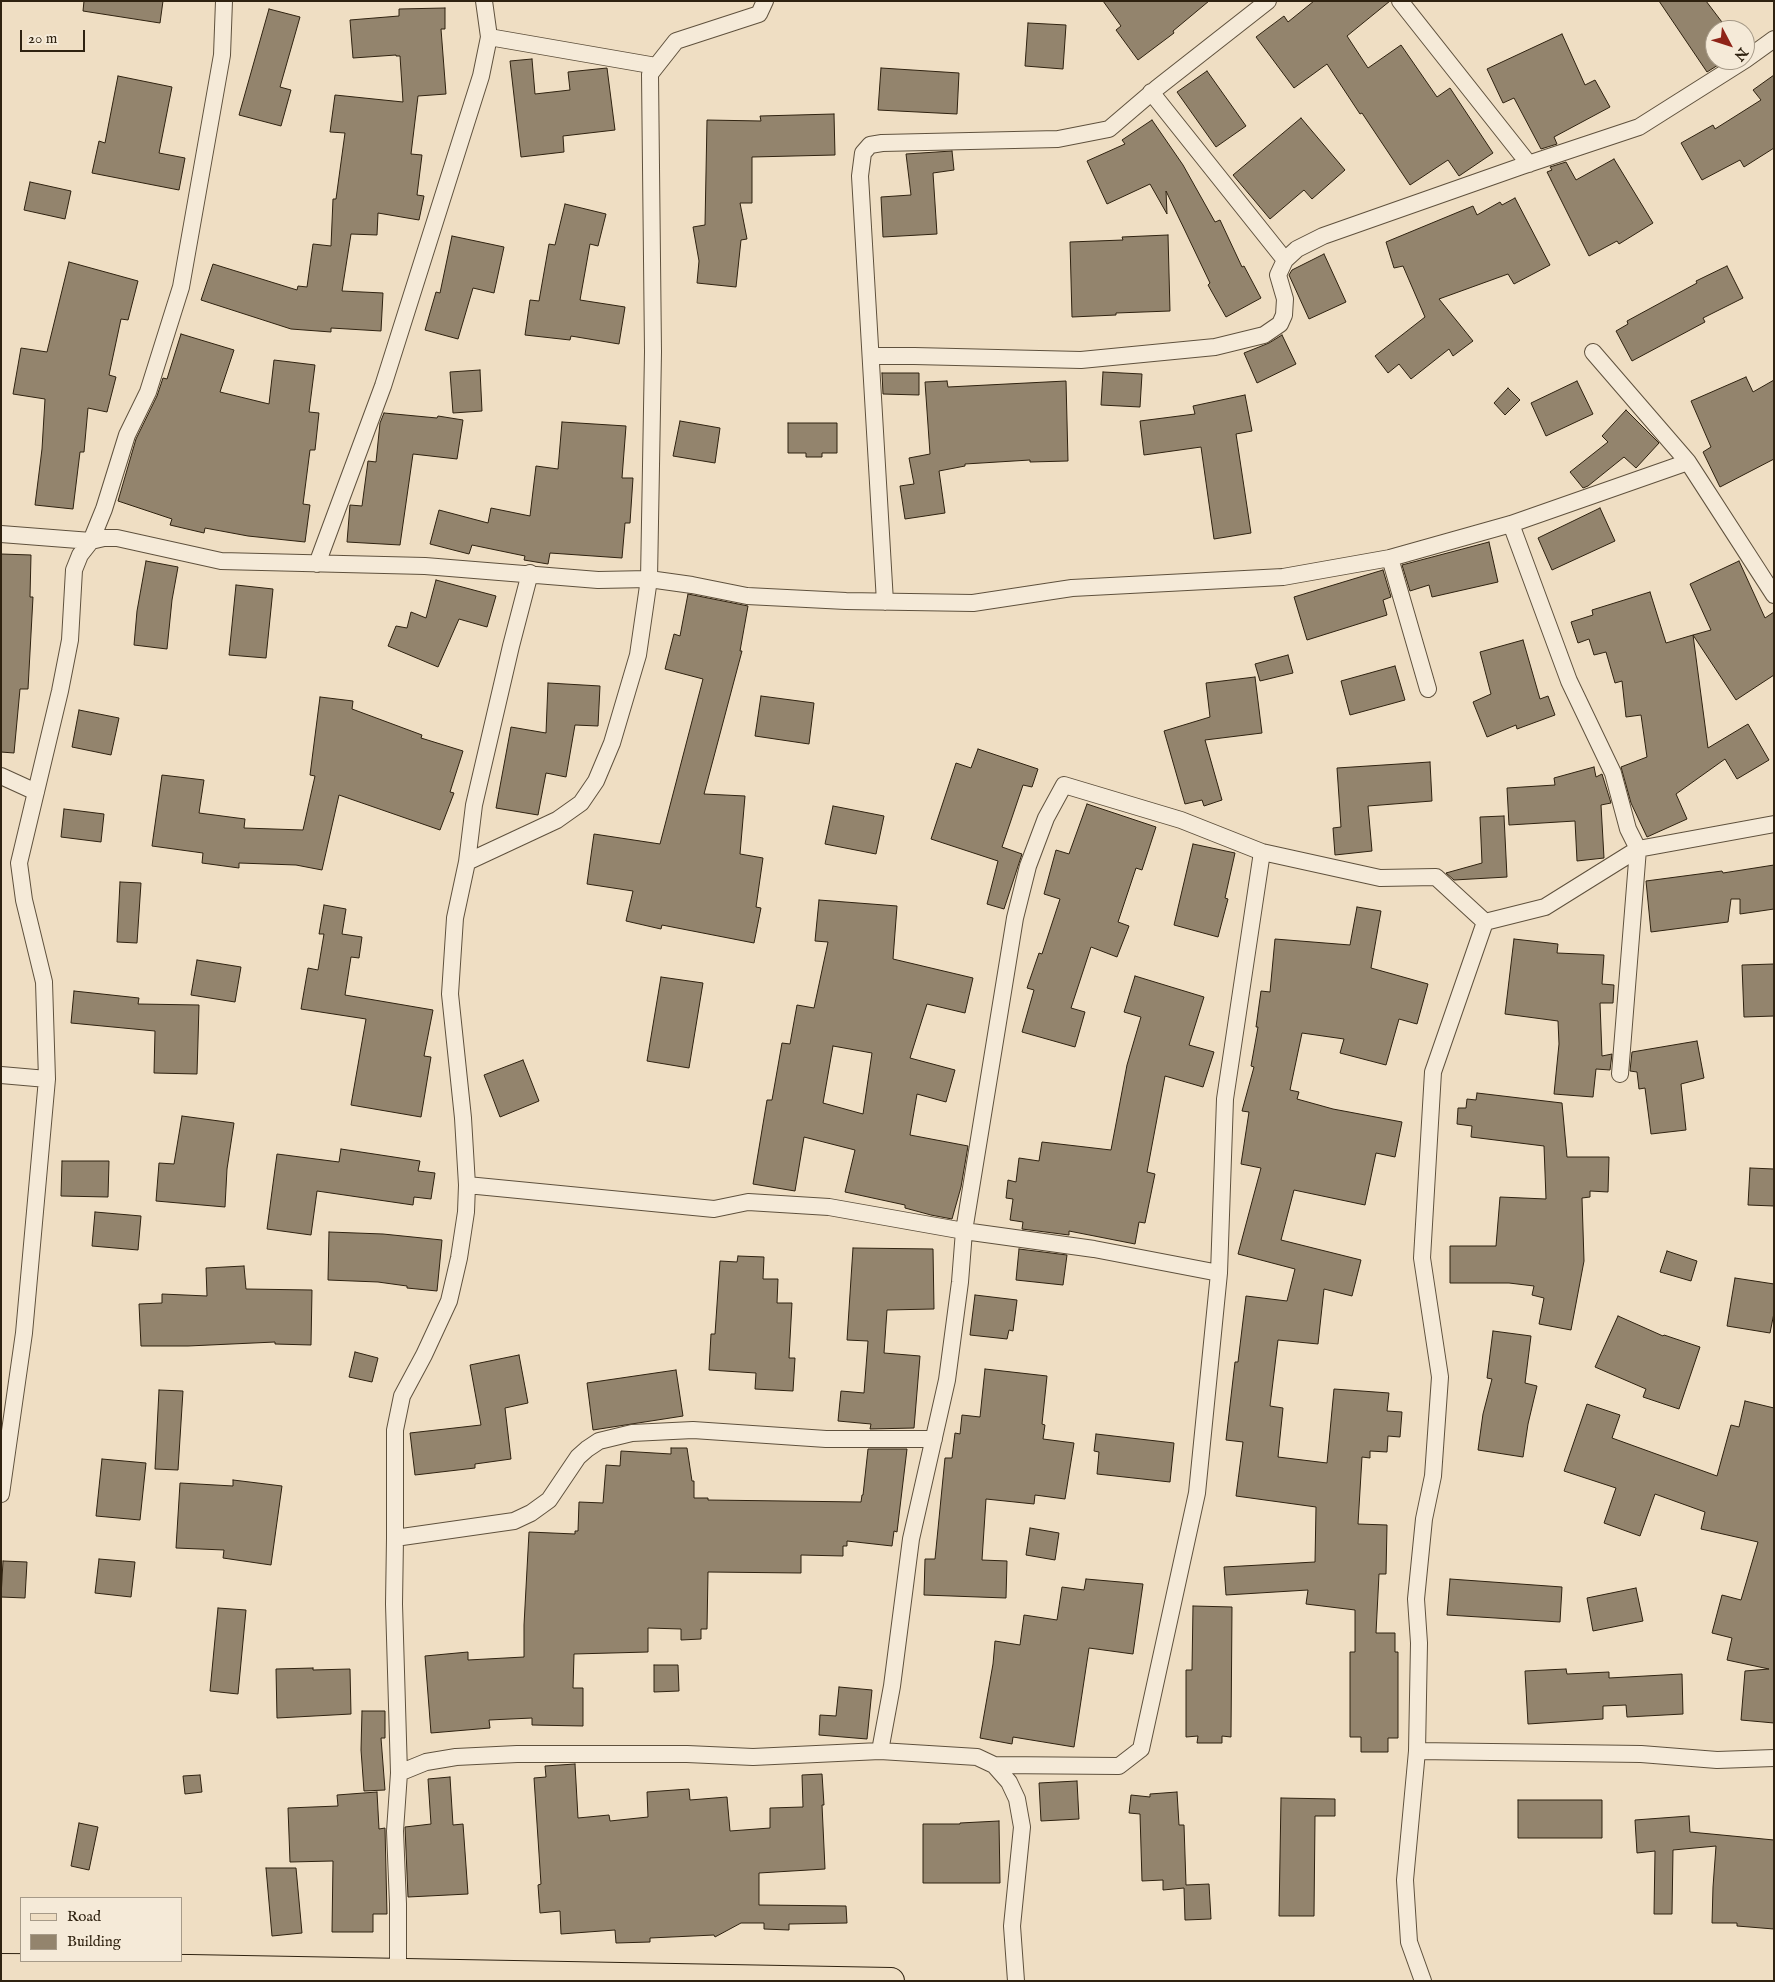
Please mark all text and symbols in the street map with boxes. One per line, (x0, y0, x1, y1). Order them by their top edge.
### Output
scale bar (22, 20, 88, 52)
north arrow (1705, 20, 1755, 70)
text: 20 m (28, 29, 57, 48)
text: N (1730, 44, 1752, 64)
legend (20, 1897, 182, 1962)
text: Road (67, 1907, 101, 1926)
text: Building (67, 1932, 121, 1951)

